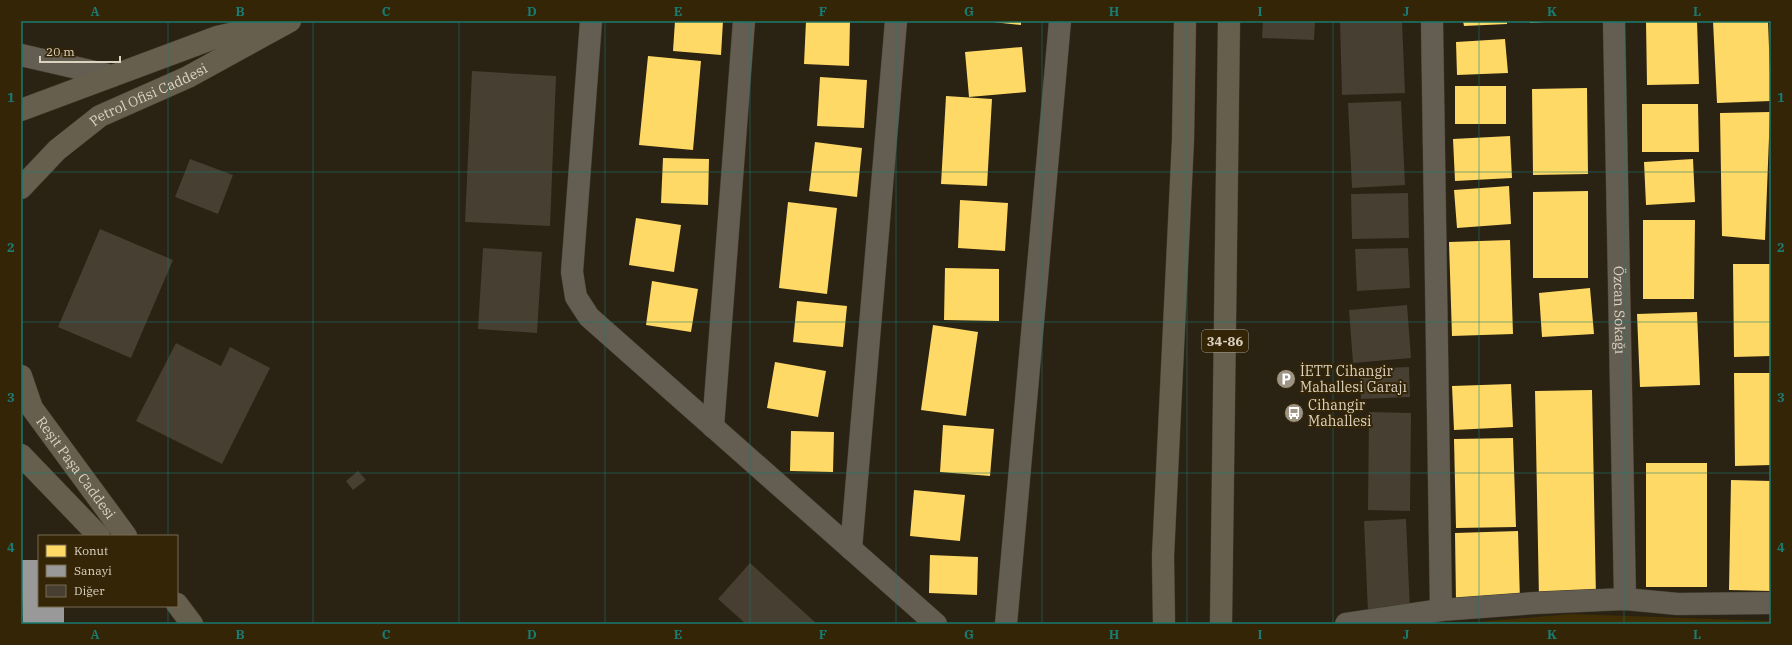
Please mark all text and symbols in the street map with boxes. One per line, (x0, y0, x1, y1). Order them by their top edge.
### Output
text: A (90, 3, 100, 20)
text: B (235, 3, 245, 20)
text: C (382, 3, 391, 20)
text: D (527, 3, 537, 20)
text: E (674, 3, 682, 20)
text: F (819, 3, 827, 20)
text: G (964, 3, 974, 20)
text: H (1109, 3, 1120, 20)
text: I (1258, 3, 1263, 20)
text: J (1403, 3, 1410, 20)
text: K (1547, 3, 1557, 20)
text: L (1693, 3, 1701, 20)
scale bar (40, 38, 120, 64)
text: 20 m (46, 44, 75, 59)
street label: Petrol Ofisi Caddesi (86, 59, 211, 130)
text: 1 (7, 89, 15, 106)
text: 1 (1777, 89, 1785, 106)
text: 2 (7, 239, 15, 256)
text: 2 (1777, 239, 1785, 256)
street label: Özcan Sokağı (1610, 266, 1629, 354)
road number: 34-86 (1202, 330, 1248, 352)
place label: İETT Cihangir Mahallesi Garajı (1300, 362, 1407, 396)
parking icon: İETT Cihangir Mahallesi Garajı (1275, 368, 1297, 390)
text: 3 (7, 389, 15, 406)
text: 3 (1777, 389, 1785, 406)
place label: Cihangir Mahallesi (1308, 396, 1371, 430)
bus stop icon: Cihangir Mahallesi (1283, 402, 1305, 424)
street label: Reşit Paşa Caddesi (32, 413, 119, 522)
legend (38, 535, 178, 607)
text: 4 (7, 539, 15, 556)
text: 4 (1777, 539, 1785, 556)
text: Konut (74, 543, 108, 558)
text: Sanayi (74, 563, 112, 578)
text: Diğer (74, 583, 105, 598)
text: A (90, 626, 100, 643)
text: B (235, 626, 245, 643)
text: C (382, 626, 391, 643)
text: D (527, 626, 537, 643)
text: E (674, 626, 682, 643)
text: F (819, 626, 827, 643)
text: G (964, 626, 974, 643)
text: H (1109, 626, 1120, 643)
text: I (1258, 626, 1263, 643)
text: J (1403, 626, 1410, 643)
text: K (1547, 626, 1557, 643)
text: L (1693, 626, 1701, 643)

